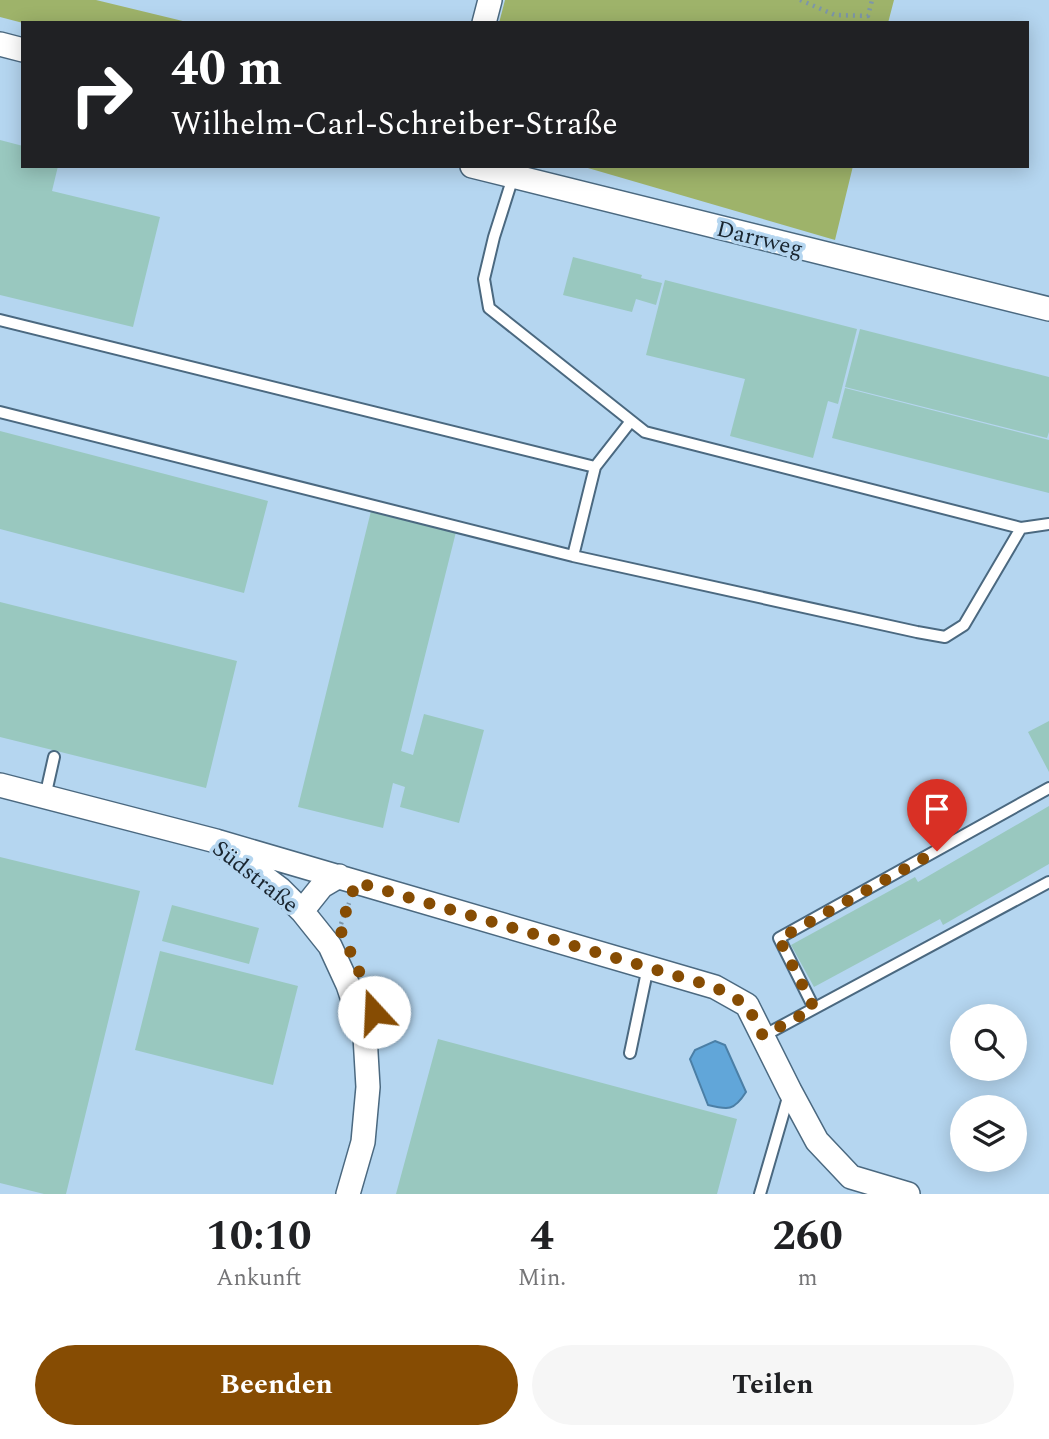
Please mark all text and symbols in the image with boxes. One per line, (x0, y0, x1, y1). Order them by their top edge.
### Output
text: 40 m (171, 32, 282, 107)
icon: right (56, 49, 147, 140)
text: Wilhelm-Carl-Schreiber-Straße (171, 100, 618, 149)
street label: Darrweg (713, 212, 807, 267)
pin (907, 779, 967, 851)
icon: arrive (918, 790, 956, 828)
street label: Südstraße (204, 832, 306, 922)
position arrow (337, 975, 411, 1049)
map controls (950, 1004, 1027, 1172)
button: search (950, 1004, 1027, 1081)
button: layers (950, 1095, 1027, 1172)
text: 10:10 (206, 1205, 312, 1268)
text: 4 (530, 1205, 554, 1268)
text: 260 (772, 1205, 843, 1268)
text: Ankunft (216, 1261, 302, 1296)
text: Min. (518, 1261, 566, 1296)
text: m (798, 1261, 817, 1296)
button: Beenden (35, 1345, 518, 1425)
button: Teilen (532, 1345, 1014, 1425)

